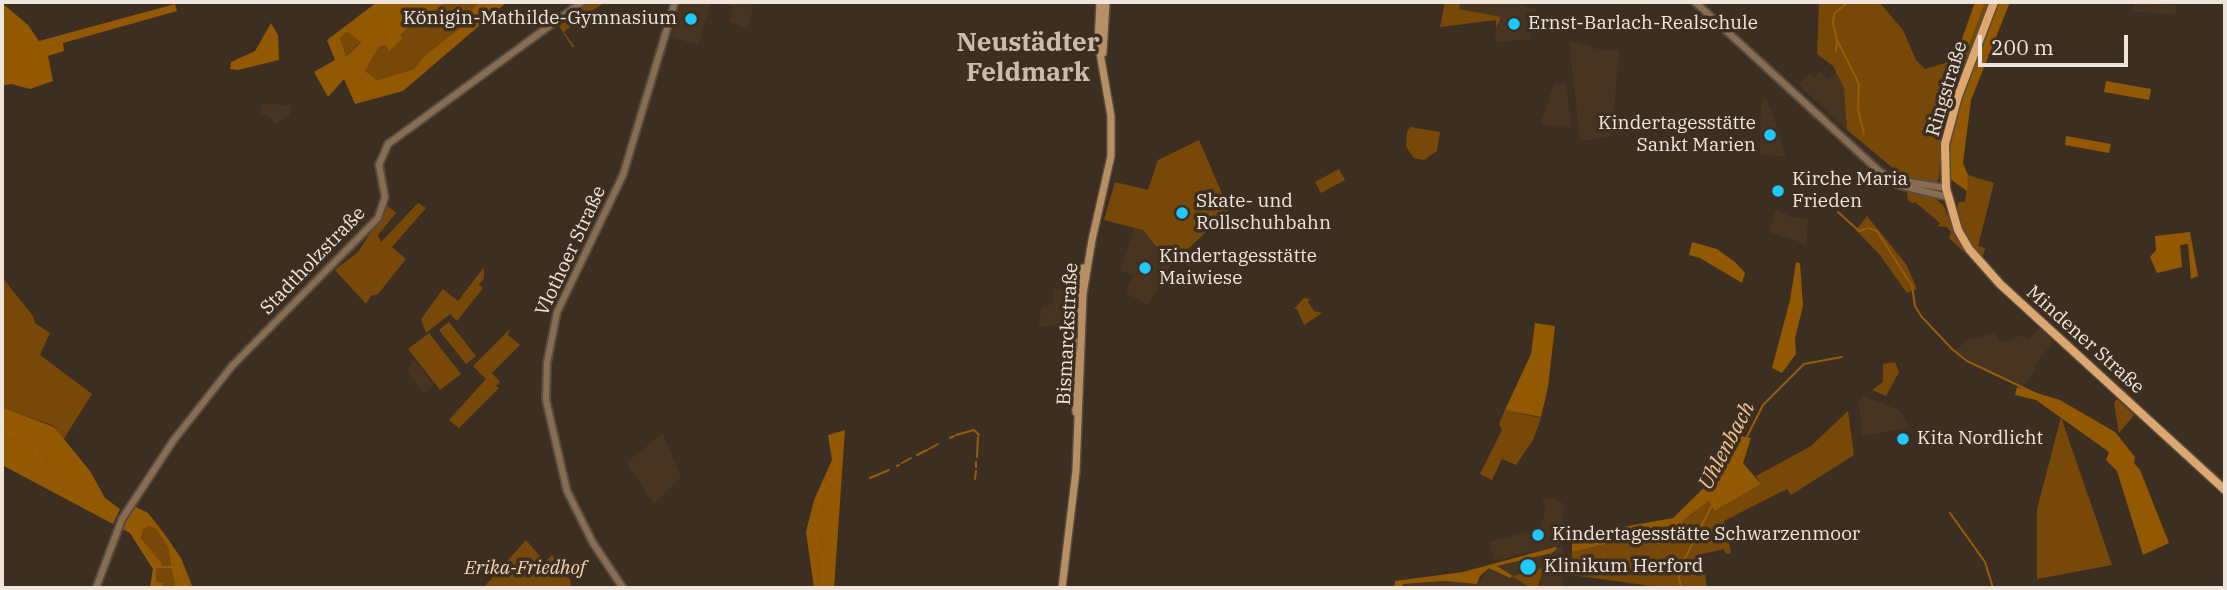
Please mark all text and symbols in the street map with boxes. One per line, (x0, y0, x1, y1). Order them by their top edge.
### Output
place label: Königin-Mathilde-Gymnasium (403, 8, 677, 30)
marker: Königin-Mathilde-Gymnasium (683, 11, 699, 27)
place label: Ernst-Barlach-Realschule (1528, 13, 1758, 35)
marker: Ernst-Barlach-Realschule (1506, 16, 1522, 32)
scale bar (1982, 21, 2132, 65)
district label: Neustädter Feldmark (957, 27, 1099, 88)
text: 200 m (1991, 33, 2054, 61)
street label: Ringstraße (1922, 39, 1972, 139)
place label: Kindertagesstätte Sankt Marien (1598, 113, 1756, 157)
marker: Kindertagesstätte Sankt Marien (1762, 127, 1778, 143)
place label: Kirche Maria Frieden (1792, 169, 1908, 213)
street label: Vlothoer Straße (531, 182, 611, 320)
marker: Kirche Maria Frieden (1770, 183, 1786, 199)
place label: Skate- und Rollschuhbahn (1196, 191, 1331, 235)
street label: Stadtholzstraße (256, 202, 370, 320)
marker: Skate- und Rollschuhbahn (1174, 205, 1190, 221)
place label: Kindertagesstätte Maiwiese (1159, 246, 1317, 290)
marker: Kindertagesstätte Maiwiese (1137, 260, 1153, 276)
street label: Bismarckstraße (1053, 262, 1083, 406)
street label: Mindener Straße (2021, 281, 2149, 399)
water label: Uhlenbach (1693, 398, 1761, 494)
place label: Kita Nordlicht (1917, 428, 2043, 450)
marker: Kita Nordlicht (1895, 431, 1911, 447)
place label: Kindertagesstätte Schwarzenmoor (1552, 524, 1860, 546)
marker: Kindertagesstätte Schwarzenmoor (1530, 527, 1546, 543)
place label: Klinikum Herford (1544, 556, 1703, 578)
marker: Klinikum Herford (1518, 557, 1538, 577)
park label: Erika-Friedhof (464, 558, 586, 580)

